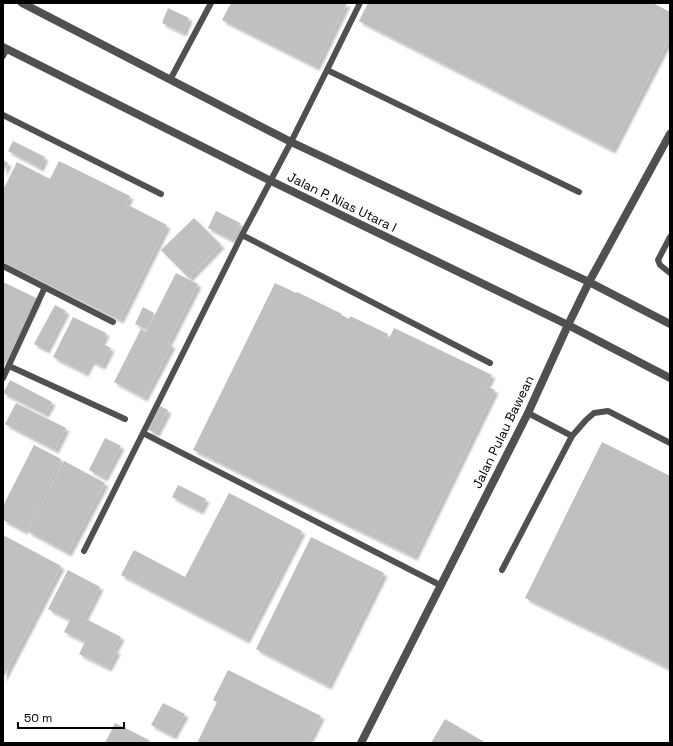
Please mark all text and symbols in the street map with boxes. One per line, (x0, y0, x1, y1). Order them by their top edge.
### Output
street label: Jalan P. Nias Utara I (285, 168, 399, 236)
street label: Jalan Pulau Bawean (468, 373, 538, 491)
scale bar (18, 704, 124, 730)
text: 50 m (24, 710, 52, 726)

